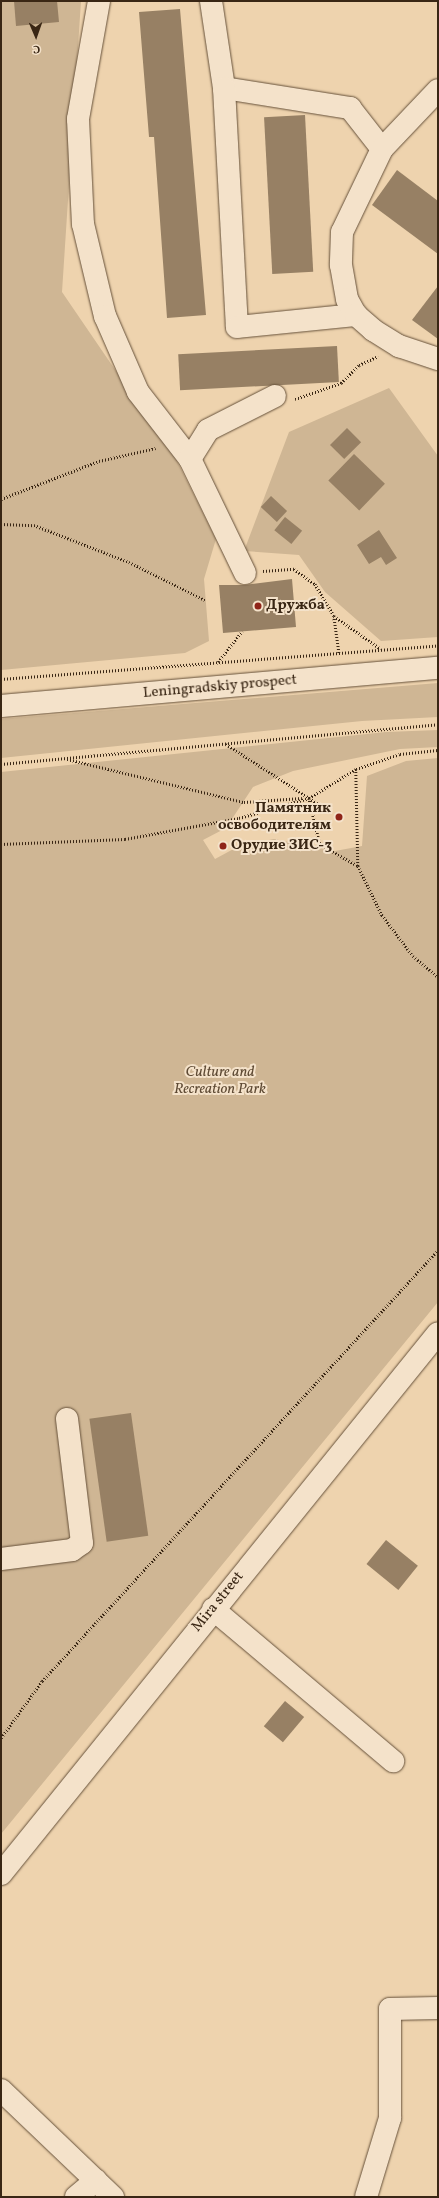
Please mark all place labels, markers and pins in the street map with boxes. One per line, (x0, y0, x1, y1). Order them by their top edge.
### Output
place label: Дружба (266, 597, 325, 615)
marker: Дружба (253, 601, 263, 611)
place label: Памятник освободителям (218, 799, 331, 834)
marker: Памятник освободителям (334, 812, 344, 822)
place label: Орудие ЗИС-3 (231, 837, 332, 855)
marker: Орудие ЗИС-3 (218, 841, 228, 851)

